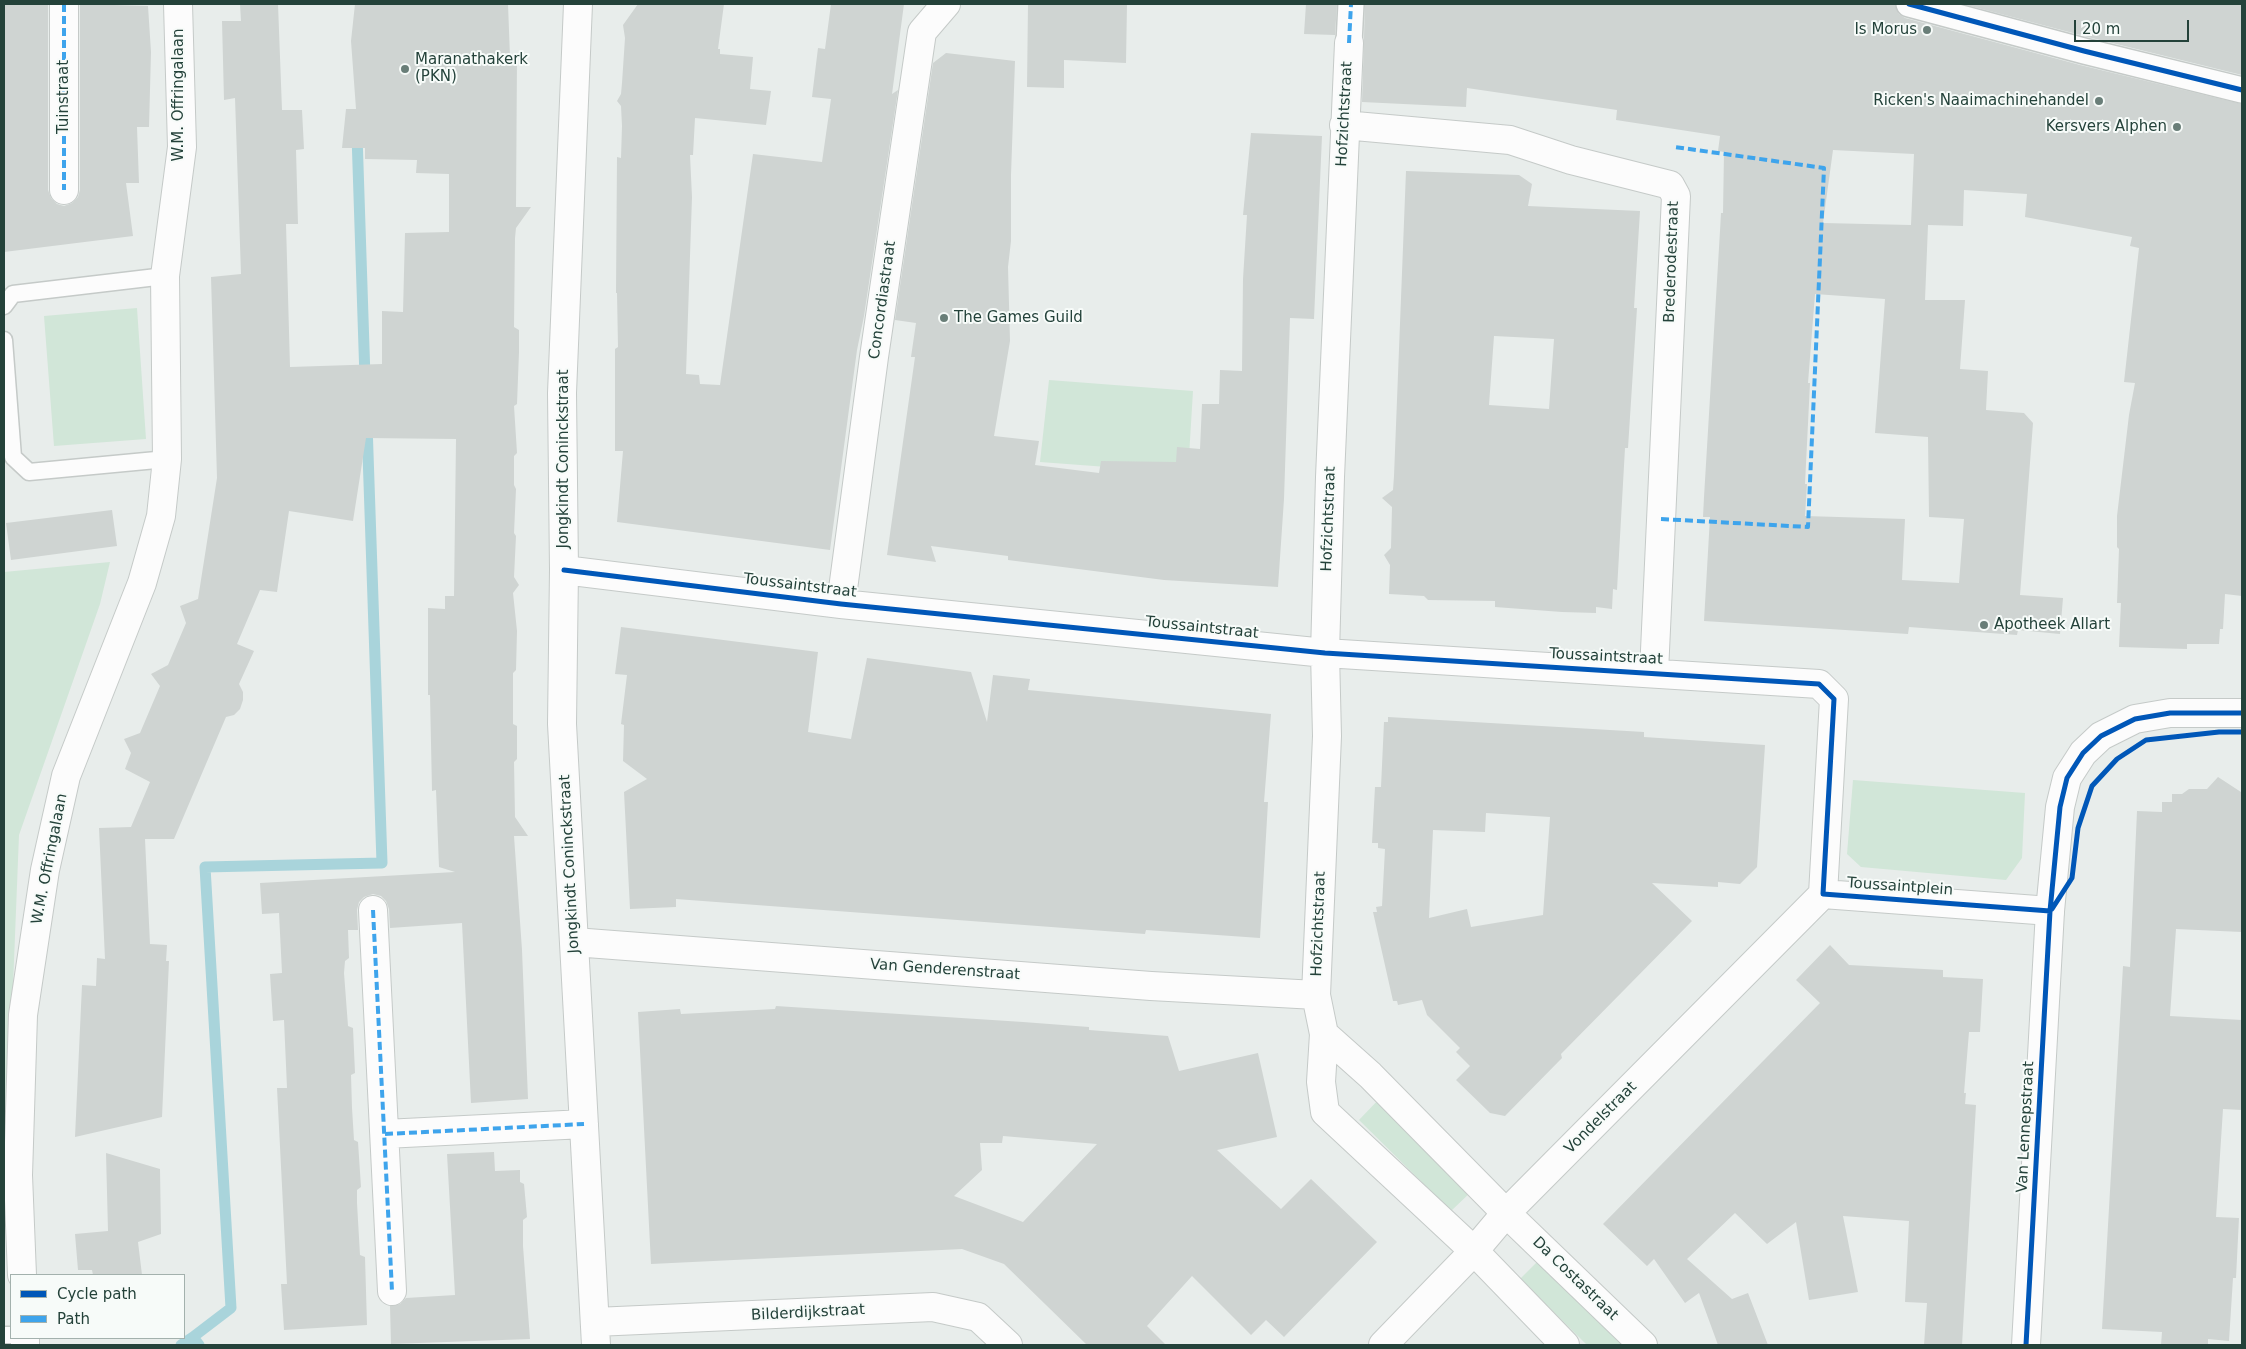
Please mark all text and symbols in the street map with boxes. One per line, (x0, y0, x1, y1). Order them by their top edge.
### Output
scale bar (2076, 10, 2191, 42)
text: 20 m (2082, 20, 2120, 38)
place label: Is Morus (1854, 21, 1917, 39)
marker: Is Morus (1921, 24, 1933, 36)
street label: W.M. Offringalaan (170, 28, 188, 162)
place label: Maranathakerk (PKN) (415, 51, 528, 86)
street label: Tuinstraat (55, 60, 73, 134)
street label: Hofzichtstraat (1333, 61, 1357, 167)
marker: Maranathakerk (PKN) (399, 63, 411, 75)
place label: Ricken's Naaimachinehandel (1873, 92, 2089, 110)
marker: Ricken's Naaimachinehandel (2093, 95, 2105, 107)
place label: Kersvers Alphen (2046, 118, 2167, 136)
marker: Kersvers Alphen (2171, 121, 2183, 133)
street label: Brederodestraat (1661, 201, 1683, 323)
street label: Concordiastraat (866, 240, 900, 360)
place label: The Games Guild (954, 309, 1083, 327)
marker: The Games Guild (938, 312, 950, 324)
street label: Jongkindt Coninckstraat (555, 369, 573, 549)
street label: Hofzichtstraat (1318, 466, 1340, 572)
street label: Toussaintstraat (742, 570, 858, 602)
street label: Toussaintstraat (1144, 613, 1260, 643)
place label: Apotheek Allart (1994, 616, 2110, 634)
marker: Apotheek Allart (1978, 619, 1990, 631)
street label: Toussaintstraat (1549, 645, 1663, 669)
street label: Jongkindt Coninckstraat (556, 774, 584, 954)
street label: W.M. Offringalaan (28, 792, 72, 926)
street label: Hofzichtstraat (1308, 871, 1330, 977)
street label: Toussaintplein (1846, 874, 1954, 900)
street label: Van Genderenstraat (869, 956, 1021, 984)
street label: Van Lennepstraat (2014, 1061, 2038, 1193)
street label: Vondelstraat (1561, 1078, 1641, 1158)
street label: Da Costastraat (1528, 1234, 1622, 1324)
legend (10, 1274, 185, 1339)
text: Cycle path (57, 1285, 137, 1303)
street label: Bilderdijkstraat (751, 1301, 865, 1325)
text: Path (57, 1310, 90, 1328)

